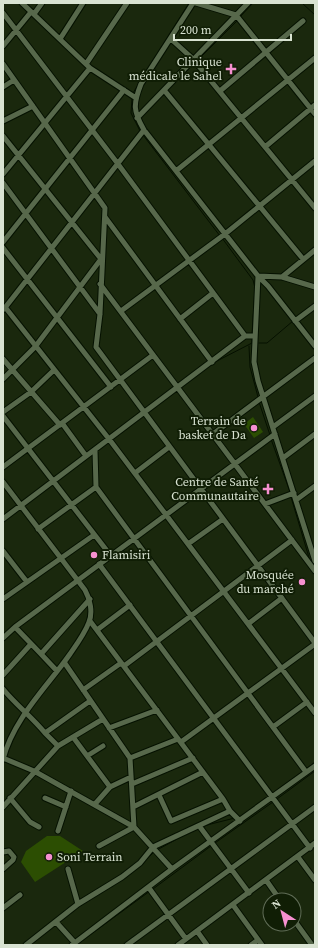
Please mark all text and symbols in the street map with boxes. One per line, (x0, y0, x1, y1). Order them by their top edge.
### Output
scale bar (174, 16, 291, 42)
text: 200 m (180, 22, 212, 38)
place label: Clinique médicale le Sahel (129, 54, 222, 84)
marker: Clinique médicale le Sahel (225, 63, 237, 75)
place label: Terrain de basket de Da (178, 413, 247, 443)
marker: Terrain de basket de Da (249, 423, 259, 433)
place label: Centre de Santé Communautaire (171, 474, 259, 504)
marker: Centre de Santé Communautaire (262, 483, 274, 495)
place label: Flamisiri (102, 547, 151, 563)
marker: Flamisiri (89, 550, 99, 560)
place label: Mosquée du marché (237, 567, 294, 597)
marker: Mosquée du marché (297, 577, 307, 587)
place label: Soni Terrain (57, 849, 123, 865)
marker: Soni Terrain (44, 852, 54, 862)
north arrow (262, 892, 302, 932)
text: N (269, 896, 284, 913)

